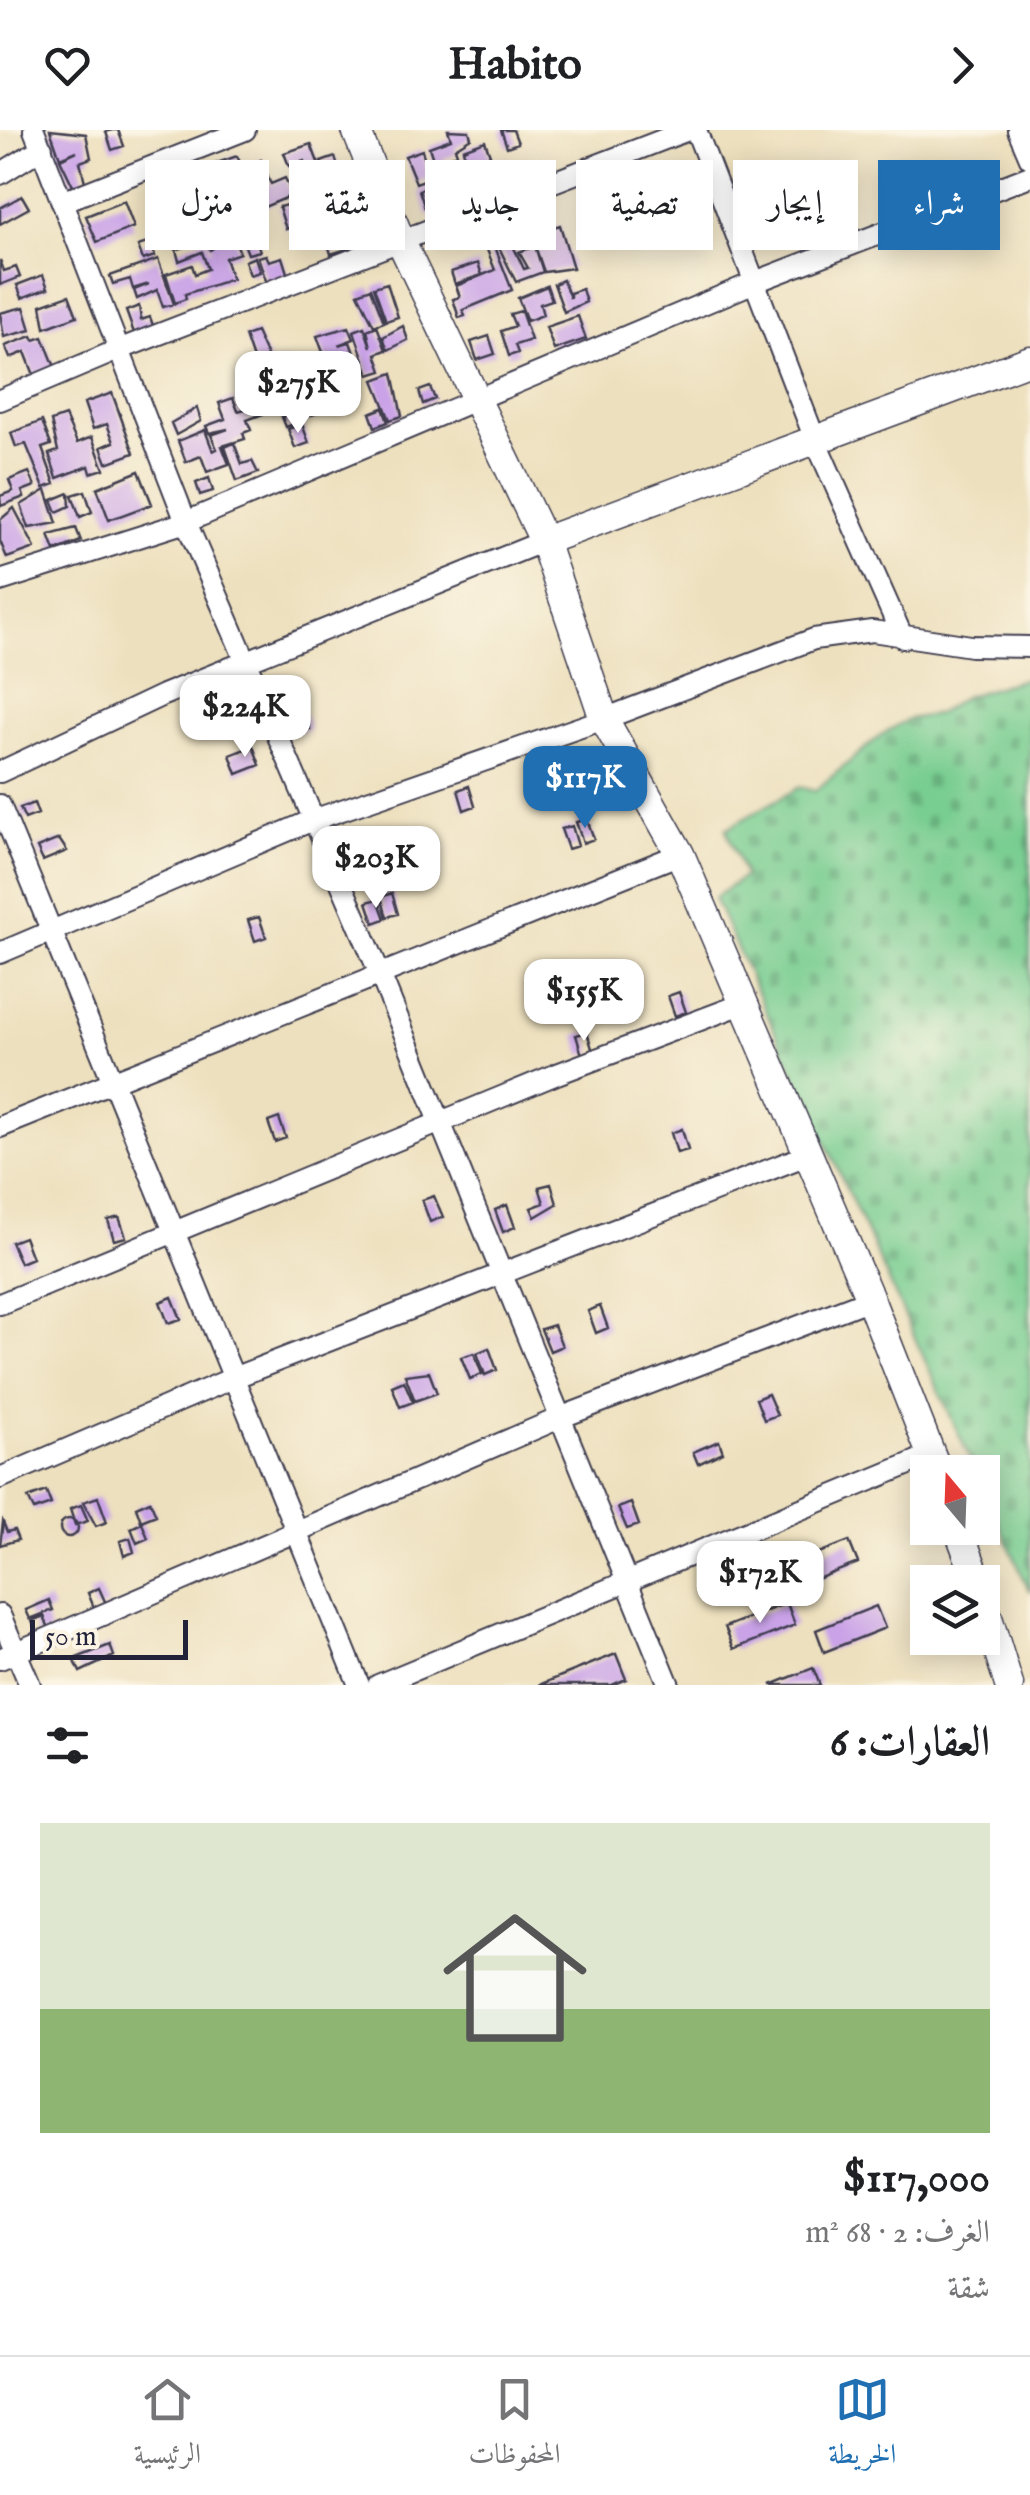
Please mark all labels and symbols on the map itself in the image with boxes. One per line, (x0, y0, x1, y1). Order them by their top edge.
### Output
pin: $275K (228, 351, 368, 436)
pin: $224K (175, 675, 315, 760)
pin: $117K (515, 746, 655, 831)
pin: $203K (306, 826, 446, 911)
pin: $155K (514, 959, 654, 1044)
north arrow (910, 1455, 1000, 1545)
pin: $172K (690, 1541, 830, 1626)
scale bar (30, 1615, 188, 1660)

